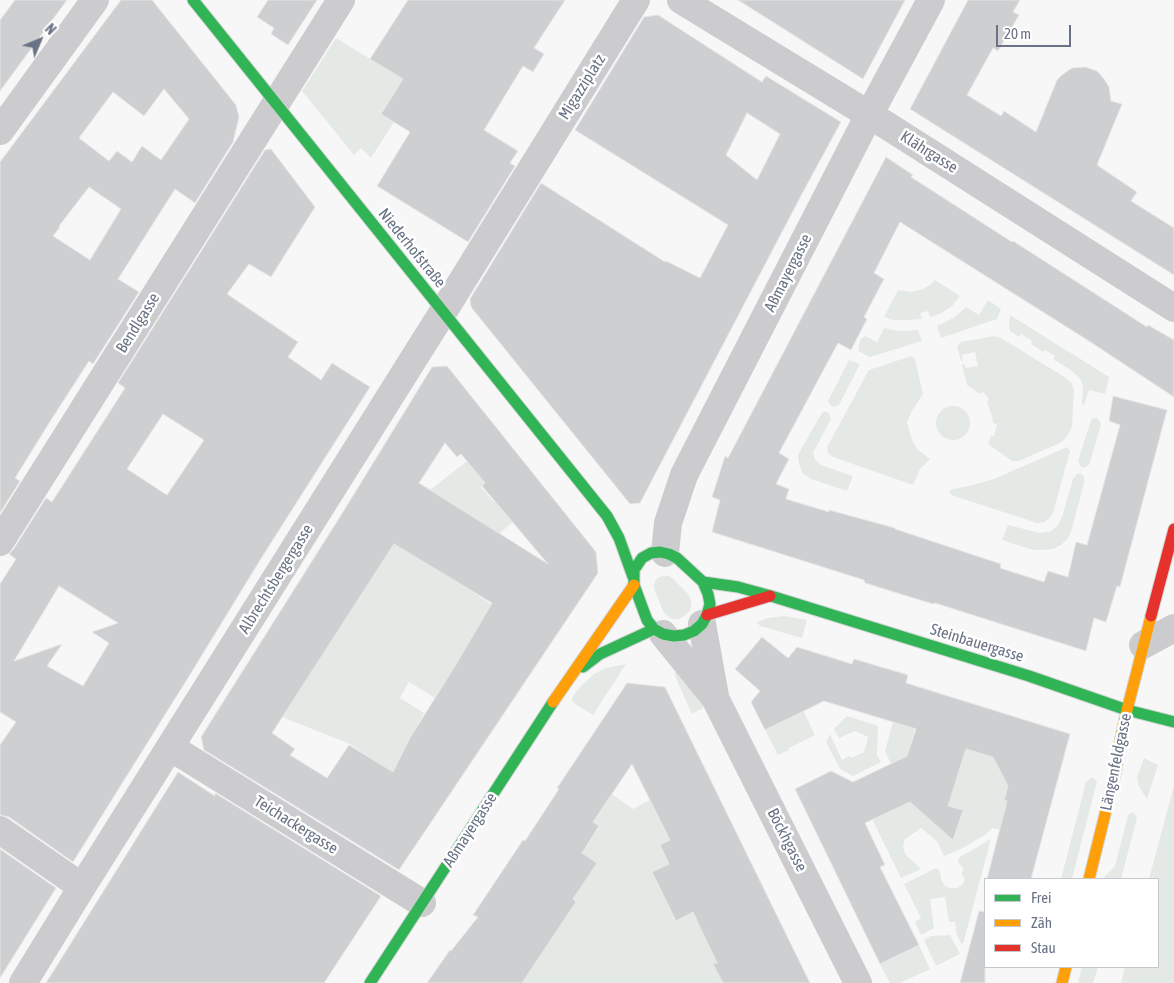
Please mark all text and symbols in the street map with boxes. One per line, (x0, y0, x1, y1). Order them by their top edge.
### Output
north arrow (15, 15, 65, 65)
scale bar (999, 15, 1074, 47)
text: N (42, 21, 59, 38)
text: 20 m (1004, 25, 1031, 42)
street label: Migazziplatz (554, 51, 610, 123)
street label: Klährgasse (897, 127, 961, 177)
street label: Niederhofstraße (374, 204, 450, 292)
street label: Aßmayergasse (760, 231, 816, 315)
street label: Bendlgasse (112, 290, 164, 356)
street label: Albrechtsbergergasse (235, 521, 317, 637)
street label: Steinbauergasse (928, 620, 1026, 666)
street label: Längenfeldgasse (1096, 712, 1136, 812)
street label: Aßmayergasse (439, 789, 501, 871)
street label: Teichackergasse (251, 792, 341, 858)
street label: Böckhgasse (763, 805, 811, 875)
legend (984, 878, 1159, 968)
text: Frei (1031, 889, 1051, 906)
text: Zäh (1031, 914, 1052, 931)
text: Stau (1031, 939, 1056, 956)

